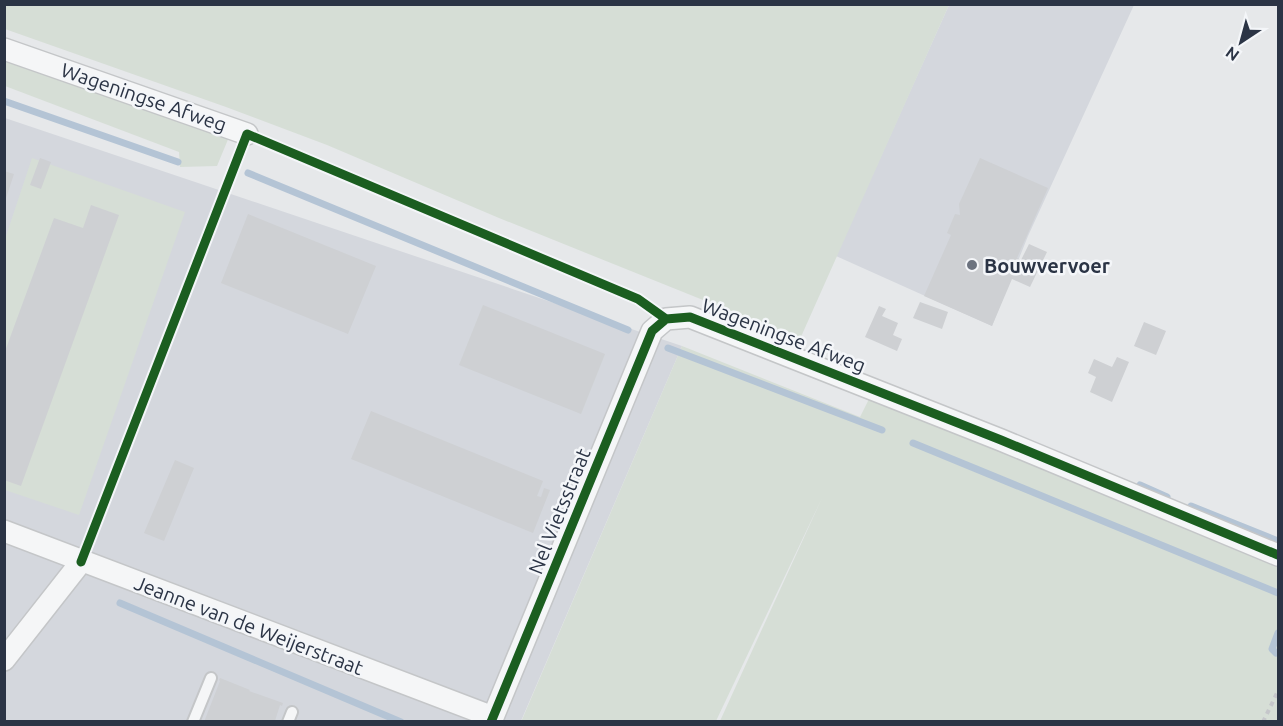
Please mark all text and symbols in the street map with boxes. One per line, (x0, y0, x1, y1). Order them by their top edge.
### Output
north arrow (1211, 12, 1271, 72)
text: N (1222, 43, 1242, 65)
street label: Wageningse Afweg (58, 58, 230, 136)
place label: Bouwvervoer (984, 254, 1111, 277)
marker: Bouwvervoer (965, 258, 979, 272)
street label: Wageningse Afweg (699, 293, 869, 377)
street label: Nel Vietsstraat (523, 445, 595, 577)
street label: Jeanne van de Weijerstraat (131, 571, 367, 679)

